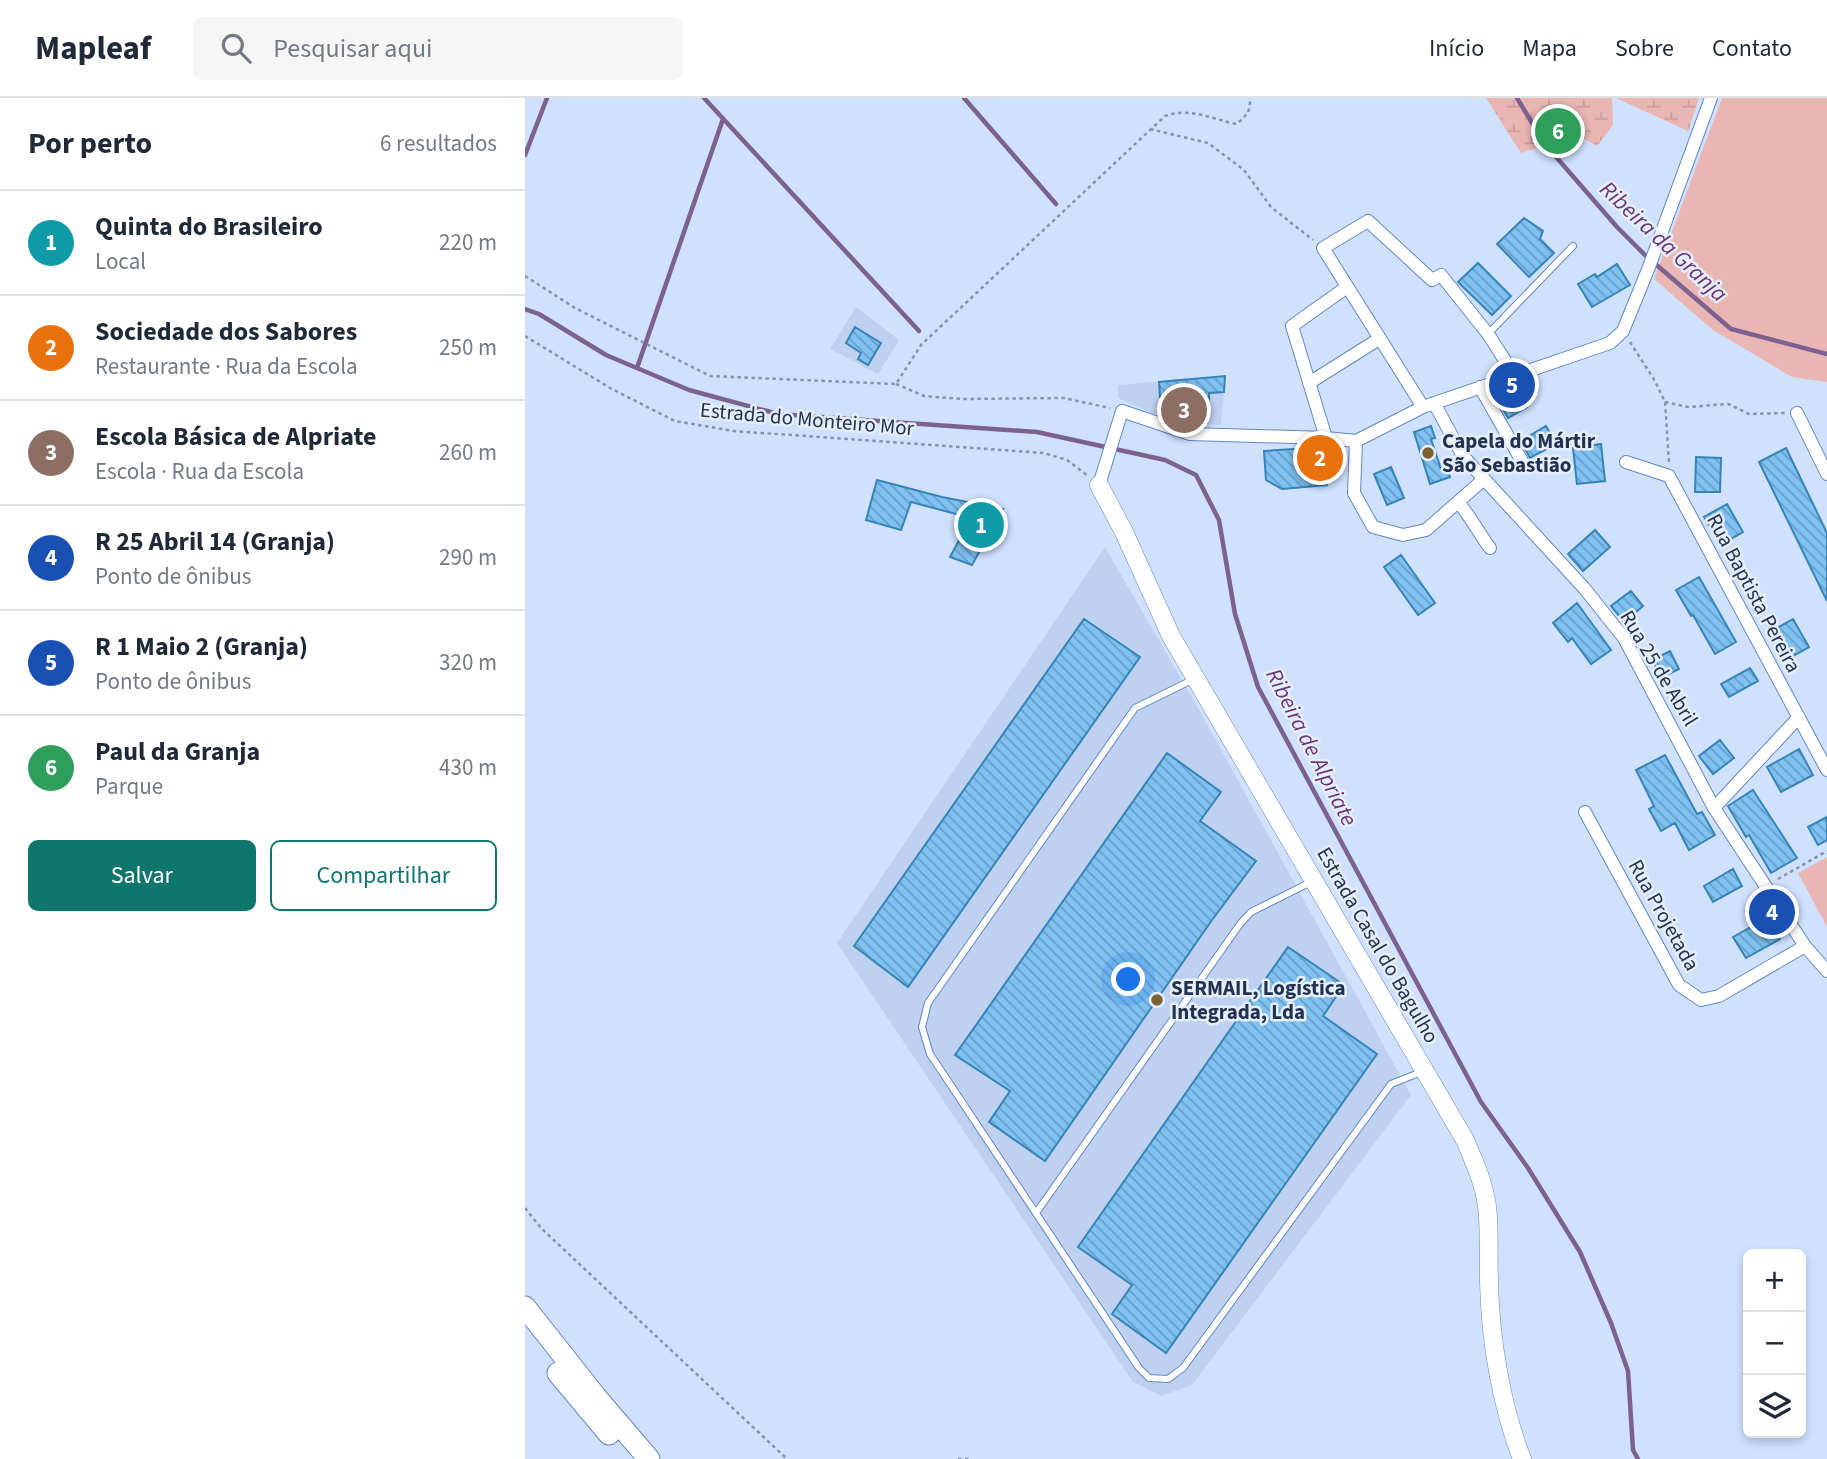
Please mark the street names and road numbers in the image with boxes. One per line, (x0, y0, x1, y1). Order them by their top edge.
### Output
street label: Estrada do Monteiro Mor (699, 395, 916, 443)
street label: Rua Baptista Pereira (1699, 508, 1809, 678)
street label: Rua 25 de Abril (1613, 604, 1705, 732)
street label: Estrada Casal do Bagulho (1309, 841, 1447, 1049)
street label: Rua Projetada (1621, 854, 1707, 976)

